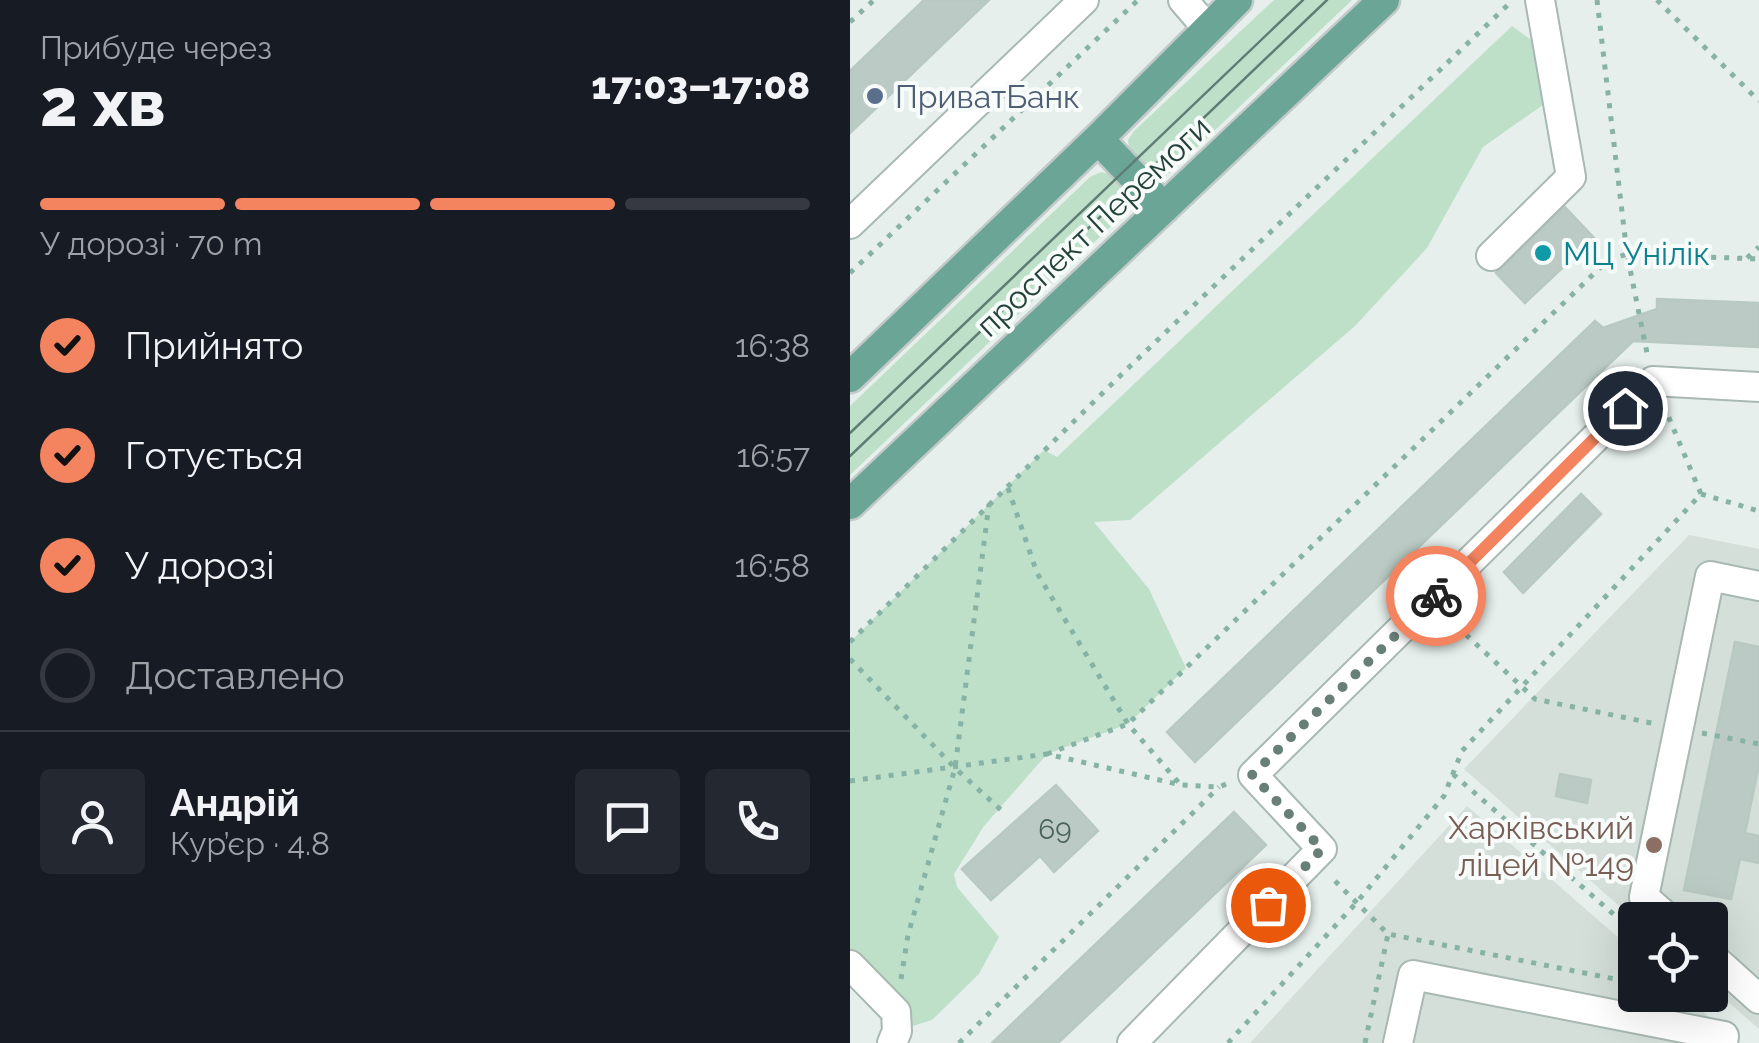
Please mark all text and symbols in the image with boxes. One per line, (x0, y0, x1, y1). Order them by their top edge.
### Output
text: Прибуде через (40, 29, 272, 66)
text: 17:03–17:08 (591, 63, 810, 108)
text: 2 хв (40, 65, 166, 141)
place label: ПриватБанк (895, 78, 1080, 115)
marker: ПриватБанк (864, 85, 886, 107)
street label: проспект Перемоги (969, 108, 1217, 344)
text: У дорозі · 70 m (40, 225, 262, 262)
place label: МЦ Унілік (1563, 235, 1710, 272)
marker: МЦ Унілік (1532, 242, 1554, 264)
icon: check (40, 318, 95, 373)
text: Прийнято (125, 323, 303, 368)
text: 16:38 (735, 327, 810, 364)
pin (1583, 366, 1668, 451)
icon: home (1598, 381, 1653, 436)
icon: check (40, 428, 95, 483)
text: Готується (125, 433, 304, 478)
text: 16:57 (737, 437, 810, 474)
icon: check (40, 538, 95, 593)
text: У дорозі (125, 543, 275, 588)
courier (1386, 546, 1486, 646)
text: 16:58 (735, 547, 810, 584)
icon: bike (1409, 569, 1464, 624)
text: Доставлено (125, 653, 345, 698)
button: person (40, 769, 145, 874)
button: chat (575, 769, 680, 874)
button: phone (705, 769, 810, 874)
text: Андрій (170, 780, 300, 825)
place label: Харківський ліцей №149 (1448, 809, 1634, 883)
house number: 69 (1038, 813, 1072, 846)
text: Кур’єр · 4.8 (170, 825, 330, 862)
marker: Харківський ліцей №149 (1643, 834, 1665, 856)
pin (1226, 863, 1311, 948)
icon: bag (1241, 878, 1296, 933)
map controls (1618, 902, 1728, 1012)
button: locate (1618, 902, 1728, 1012)

